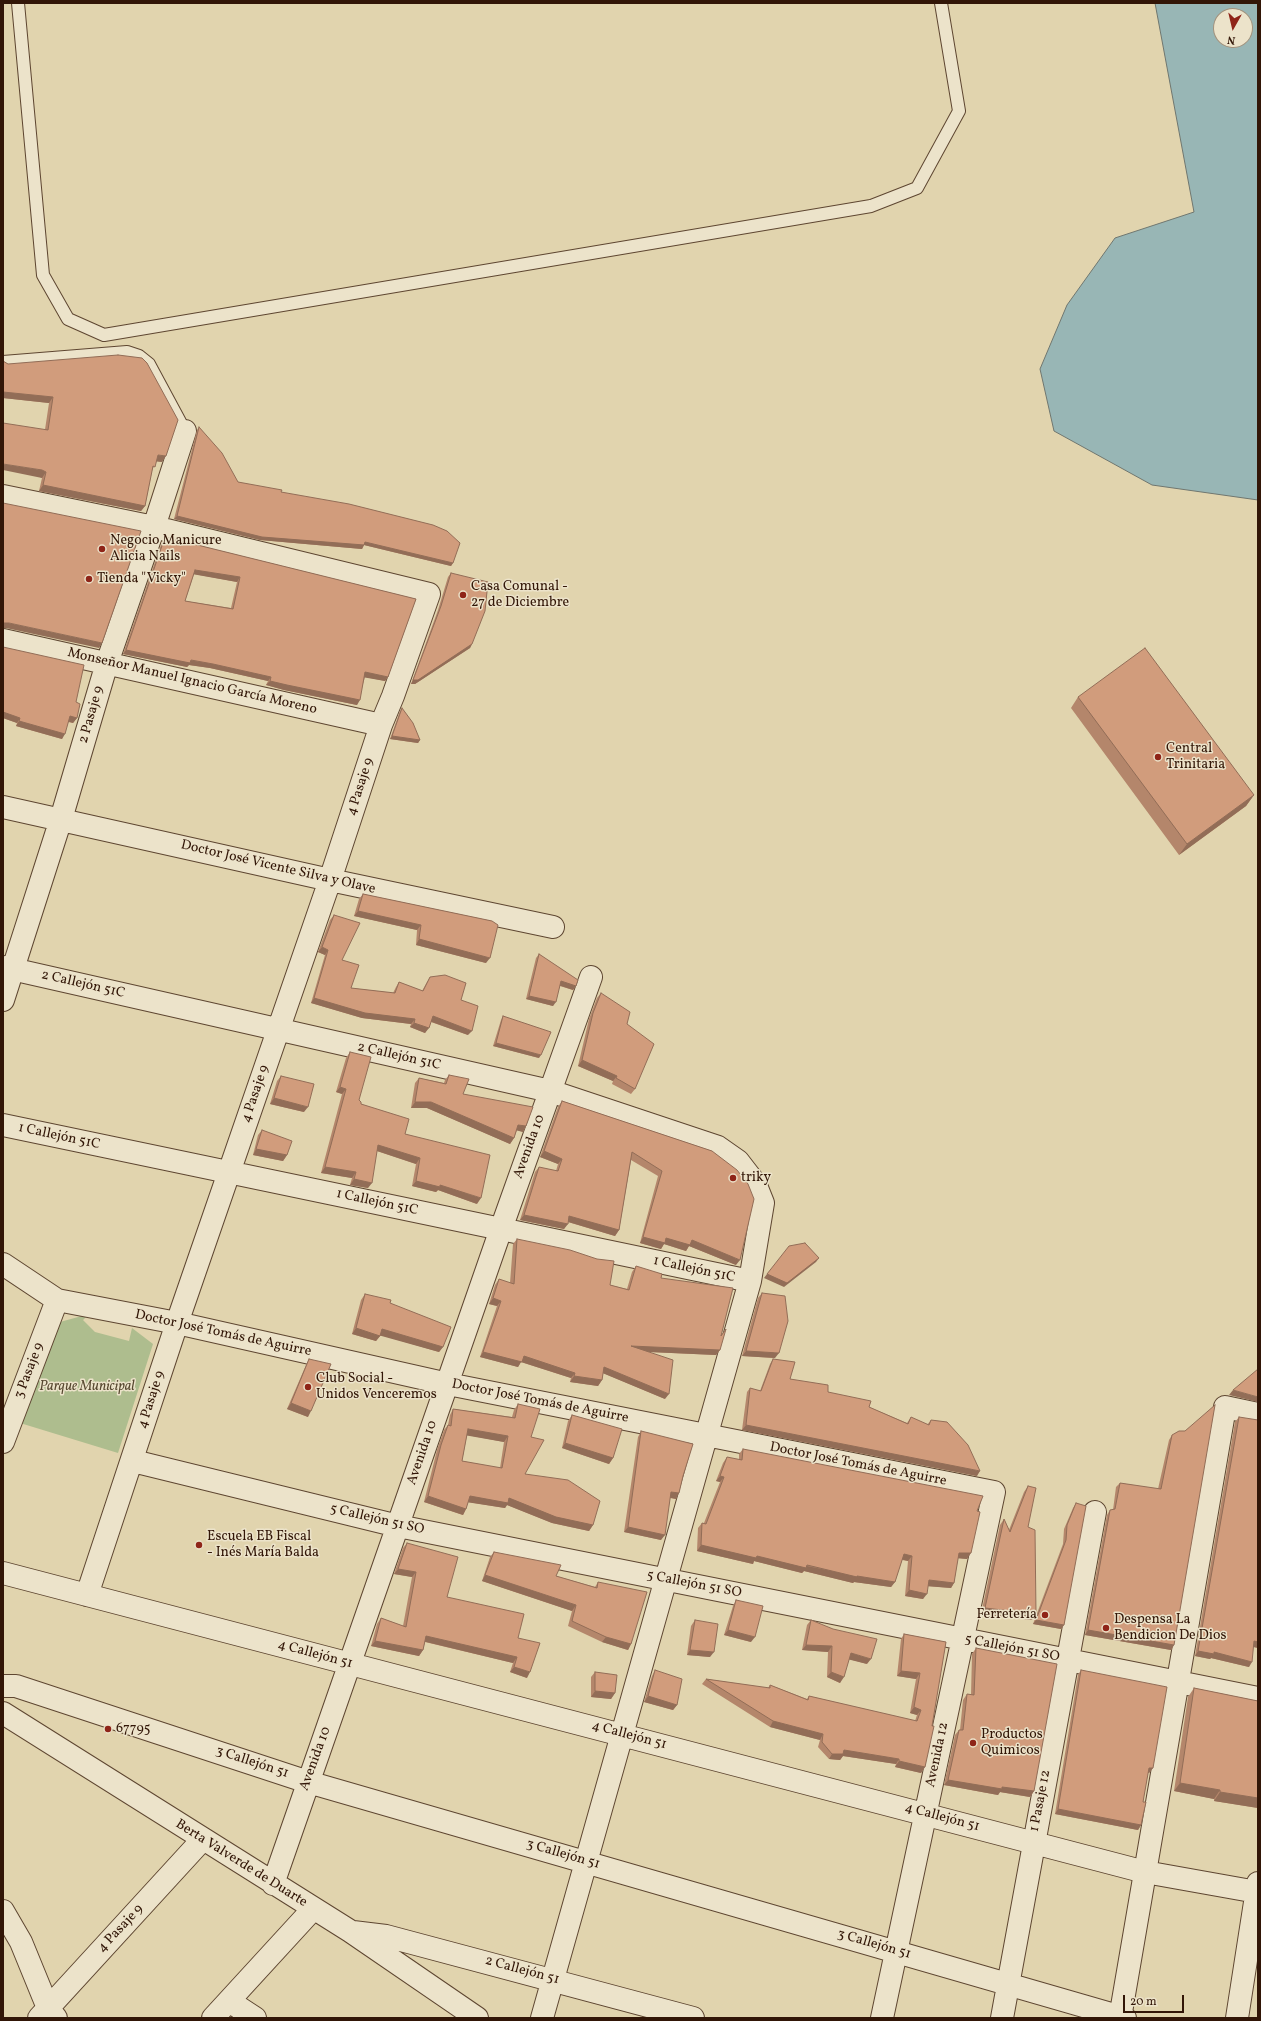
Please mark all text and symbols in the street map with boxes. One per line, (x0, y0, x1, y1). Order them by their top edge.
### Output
north arrow (1213, 8, 1253, 48)
text: N (1226, 31, 1236, 47)
place label: Negocio Manicure Alicia Nails (110, 533, 222, 566)
marker: Negocio Manicure Alicia Nails (97, 544, 107, 554)
place label: Tienda "Vicky" (97, 571, 186, 587)
marker: Tienda "Vicky" (84, 574, 94, 584)
place label: Casa Comunal - 27 de Diciembre (471, 579, 569, 612)
marker: Casa Comunal - 27 de Diciembre (458, 590, 468, 600)
street label: Monseñor Manuel Ignacio García Moreno (66, 645, 318, 719)
street label: 2 Pasaje 9 (76, 684, 108, 746)
place label: Central Trinitaria (1166, 741, 1225, 774)
marker: Central Trinitaria (1153, 752, 1163, 762)
street label: 4 Pasaje 9 (344, 756, 378, 818)
street label: Doctor José Vicente Silva y Olave (179, 837, 377, 899)
street label: 2 Callejón 51C (40, 967, 126, 1003)
street label: 2 Callejón 51C (356, 1039, 442, 1075)
street label: 4 Pasaje 9 (238, 1063, 274, 1125)
street label: Avenida 10 (511, 1113, 549, 1181)
street label: 1 Callejón 51C (17, 1120, 101, 1154)
place label: triky (741, 1170, 771, 1186)
marker: triky (728, 1173, 738, 1183)
street label: 1 Callejón 51C (335, 1186, 419, 1220)
street label: 1 Callejón 51C (652, 1253, 736, 1287)
street label: Doctor José Tomás de Aguirre (133, 1307, 313, 1361)
street label: 3 Pasaje 9 (12, 1341, 48, 1401)
street label: 4 Pasaje 9 (135, 1369, 169, 1431)
place label: Club Social - Unidos Venceremos (316, 1371, 437, 1404)
street label: Doctor José Tomás de Aguirre (450, 1377, 630, 1427)
park label: Parque Municipal (39, 1379, 135, 1395)
marker: Club Social - Unidos Venceremos (303, 1382, 313, 1392)
street label: Avenida 10 (404, 1419, 442, 1487)
street label: Doctor José Tomás de Aguirre (768, 1440, 948, 1490)
street label: 5 Callejón 51 SO (328, 1501, 426, 1539)
place label: Escuela EB Fiscal - Inés María Balda (207, 1529, 319, 1562)
marker: Escuela EB Fiscal - Inés María Balda (194, 1540, 204, 1550)
street label: 5 Callejón 51 SO (645, 1568, 743, 1602)
place label: Ferretería (976, 1607, 1037, 1623)
marker: Ferretería (1040, 1610, 1050, 1620)
place label: Despensa La Bendicion De Dios (1114, 1612, 1226, 1644)
marker: Despensa La Bendicion De Dios (1101, 1623, 1111, 1633)
street label: 5 Callejón 51 SO (963, 1632, 1061, 1666)
street label: 4 Callejón 51 (276, 1637, 354, 1673)
street label: 4 Callejón 51 (590, 1718, 668, 1754)
place label: 67795 (116, 1721, 150, 1737)
street label: Avenida 12 (923, 1721, 953, 1789)
marker: 67795 (103, 1724, 113, 1734)
street label: Avenida 10 (297, 1725, 335, 1793)
place label: Productos Quimicos (981, 1727, 1043, 1760)
marker: Productos Quimicos (968, 1738, 978, 1748)
street label: 3 Callejón 51 (213, 1743, 291, 1783)
street label: 1 Pasaje 12 (1027, 1769, 1055, 1833)
street label: 4 Callejón 51 (903, 1800, 981, 1836)
street label: Berta Valverde de Duarte (172, 1817, 310, 1911)
street label: 3 Callejón 51 (524, 1836, 602, 1874)
street label: 4 Pasaje 9 (94, 1901, 148, 1957)
street label: 3 Callejón 51 (835, 1926, 913, 1964)
street label: 2 Callejón 51 (483, 1953, 561, 1989)
scale bar (1125, 1987, 1186, 2013)
text: 20 m (1130, 1994, 1157, 2010)

